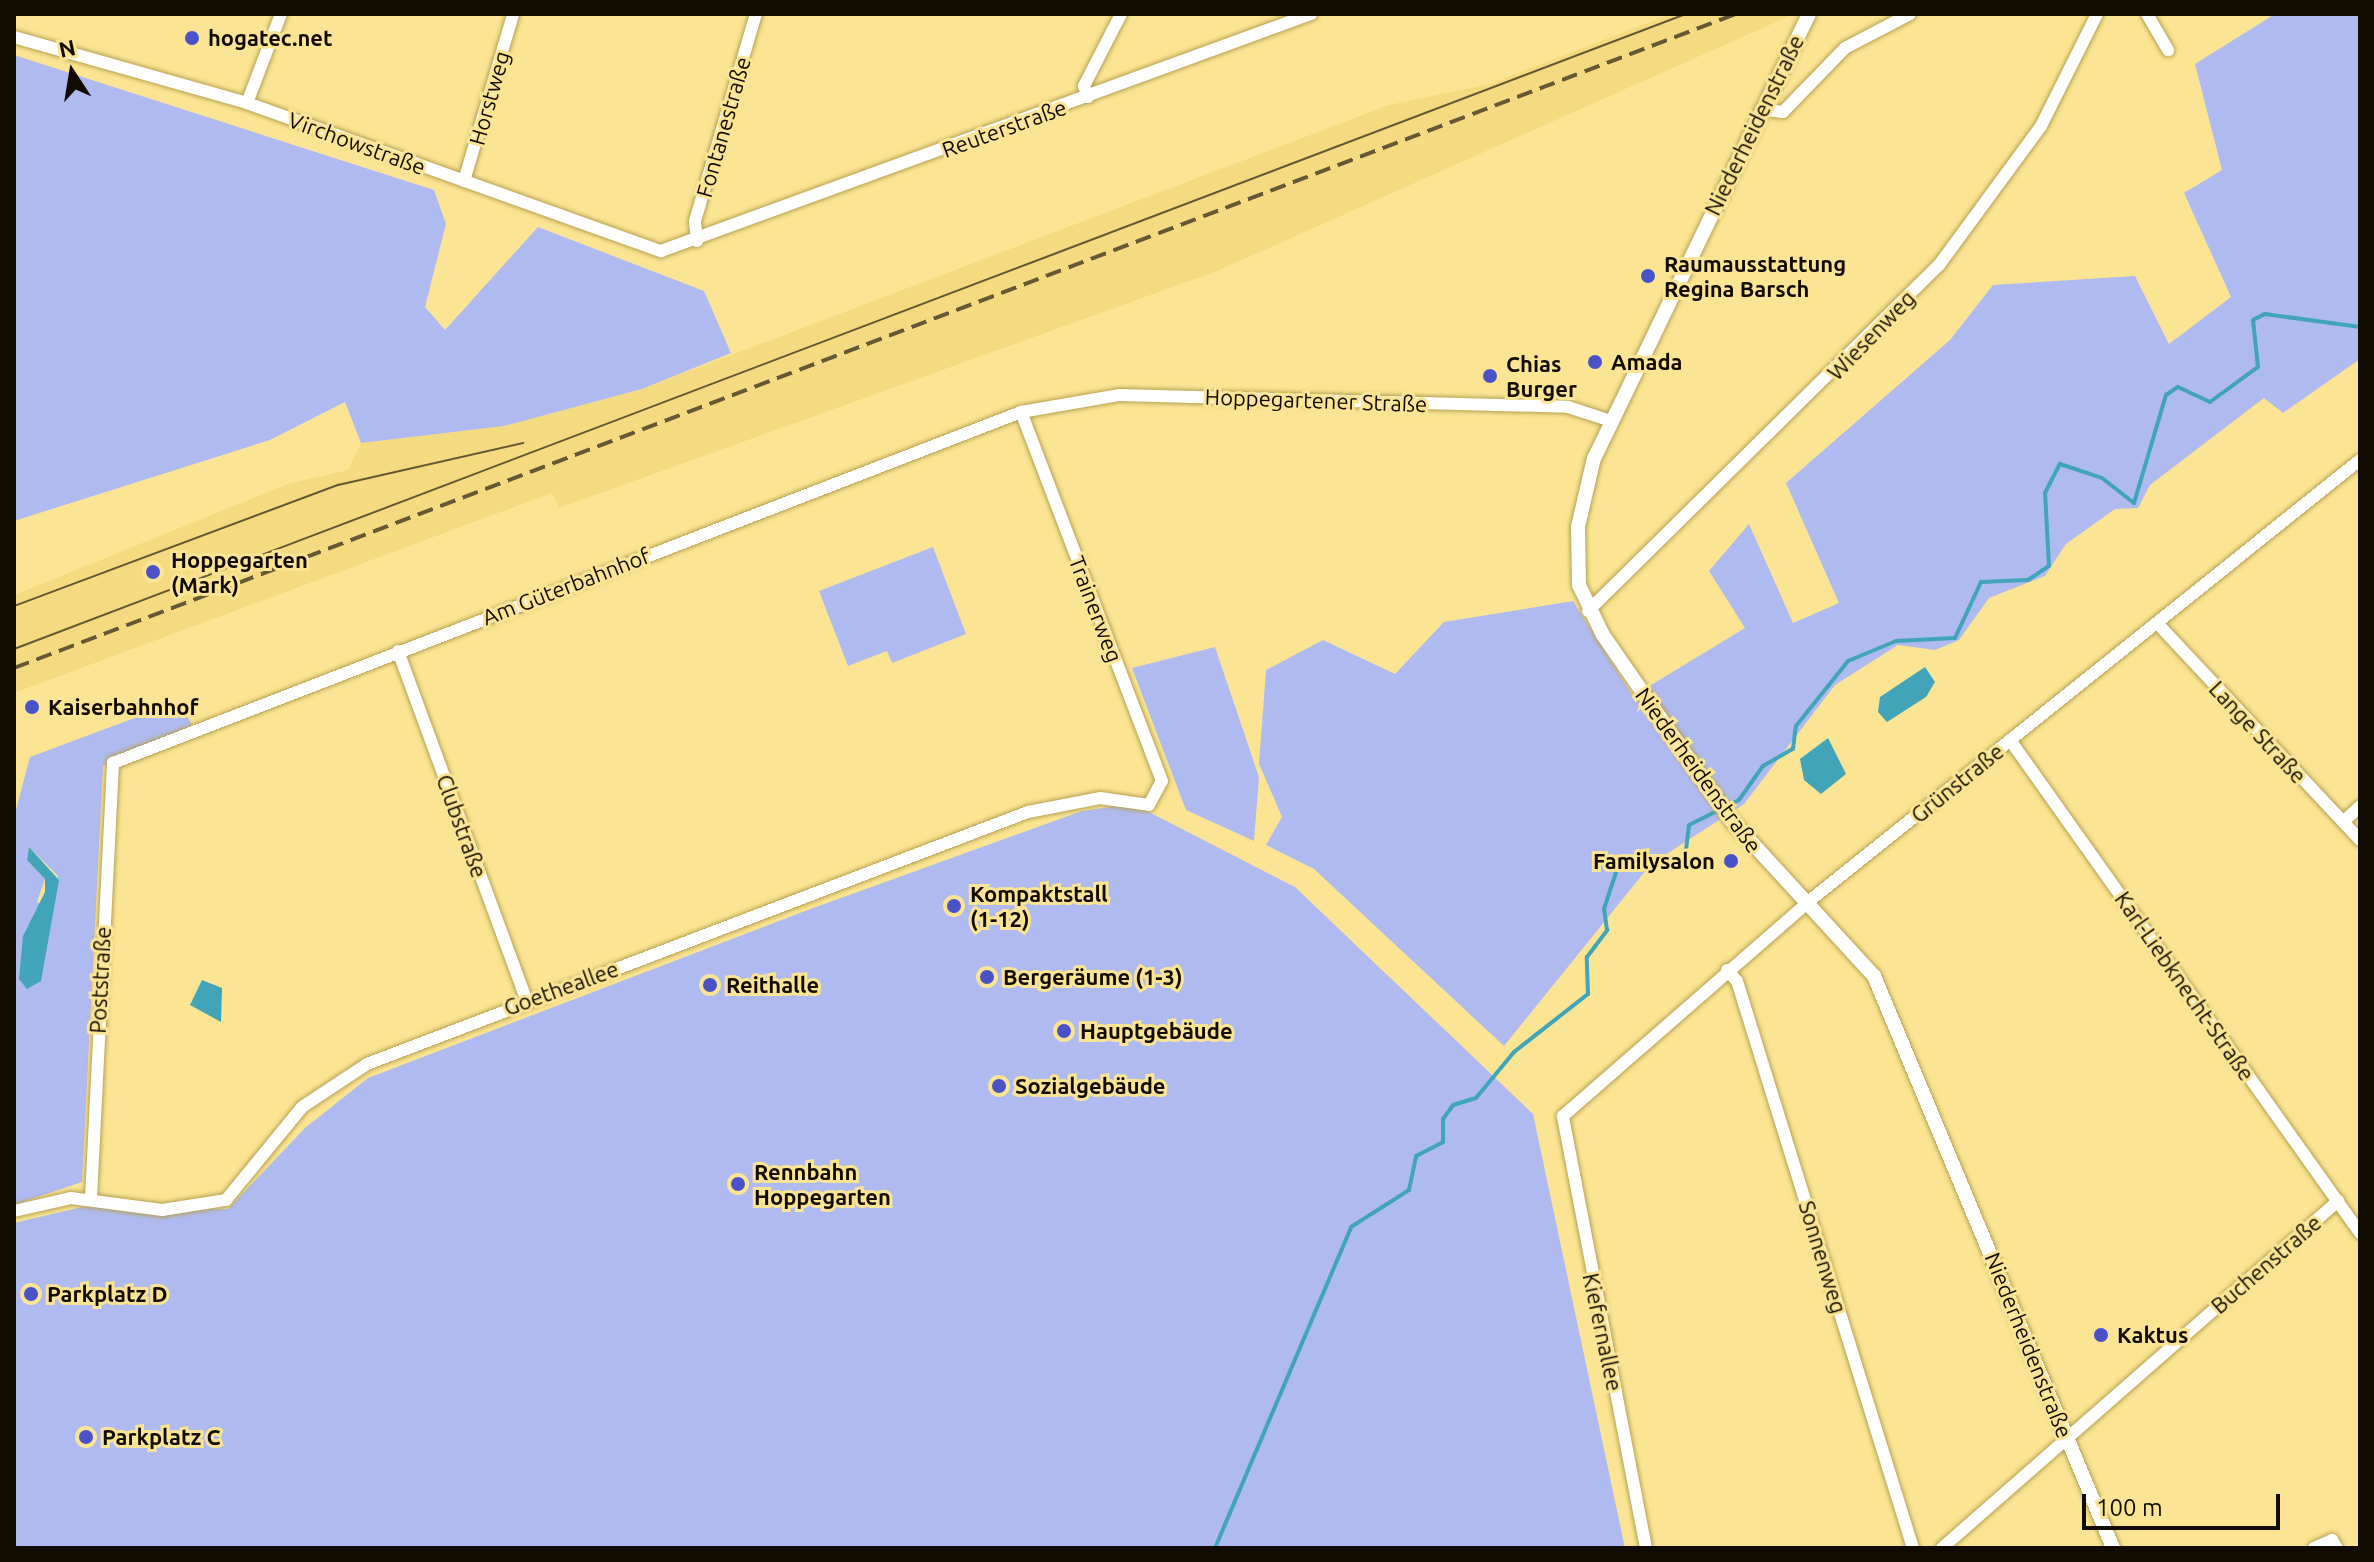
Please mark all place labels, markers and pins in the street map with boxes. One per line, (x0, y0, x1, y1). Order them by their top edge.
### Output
place label: hogatec.net (208, 25, 332, 51)
marker: hogatec.net (183, 29, 201, 47)
place label: Raumausstattung Regina Barsch (1664, 250, 1846, 302)
marker: Raumausstattung Regina Barsch (1639, 267, 1657, 285)
place label: Amada (1611, 349, 1682, 375)
place label: Chias Burger (1506, 350, 1577, 402)
marker: Amada (1586, 353, 1604, 371)
marker: Chias Burger (1481, 367, 1499, 385)
place label: Hoppegarten (Mark) (171, 546, 308, 598)
marker: Hoppegarten (Mark) (142, 561, 164, 583)
place label: Kaiserbahnhof (48, 694, 199, 720)
marker: Kaiserbahnhof (23, 698, 41, 716)
place label: Familysalon (1593, 848, 1715, 874)
marker: Familysalon (1722, 852, 1740, 870)
place label: Kompaktstall (1-12) (970, 880, 1108, 932)
marker: Kompaktstall (1-12) (945, 897, 963, 915)
place label: Bergeräume (1-3) (1003, 964, 1183, 990)
marker: Bergeräume (1-3) (978, 968, 996, 986)
place label: Reithalle (726, 972, 819, 998)
marker: Reithalle (701, 976, 719, 994)
place label: Hauptgebäude (1080, 1018, 1233, 1044)
marker: Hauptgebäude (1055, 1022, 1073, 1040)
place label: Sozialgebäude (1015, 1073, 1166, 1099)
marker: Sozialgebäude (990, 1077, 1008, 1095)
place label: Rennbahn Hoppegarten (754, 1158, 891, 1210)
marker: Rennbahn Hoppegarten (729, 1175, 747, 1193)
place label: Parkplatz D (47, 1281, 167, 1307)
marker: Parkplatz D (22, 1285, 40, 1303)
place label: Kaktus (2117, 1322, 2188, 1348)
marker: Kaktus (2092, 1326, 2110, 1344)
place label: Parkplatz C (102, 1424, 220, 1450)
marker: Parkplatz C (77, 1428, 95, 1446)

